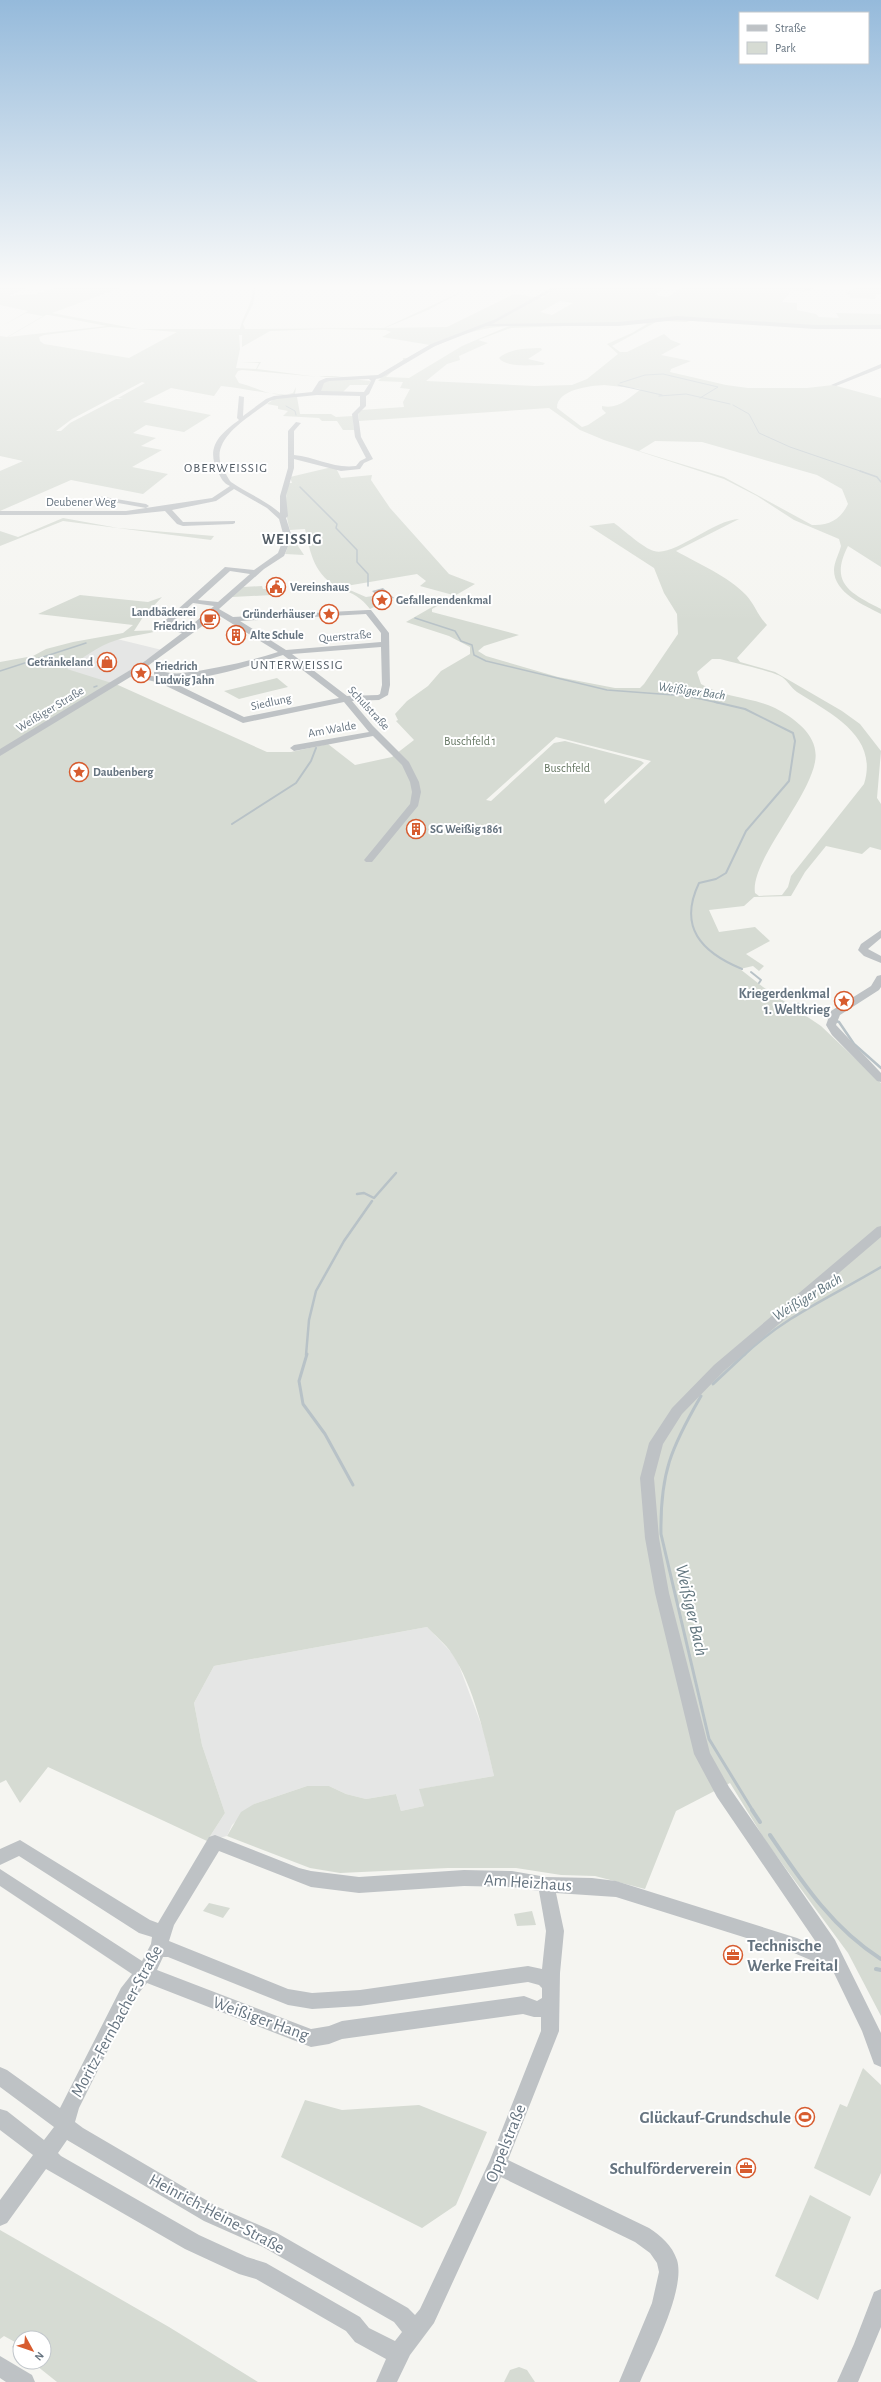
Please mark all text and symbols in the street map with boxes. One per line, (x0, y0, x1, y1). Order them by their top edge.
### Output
legend (739, 12, 869, 64)
text: Straße (775, 22, 806, 34)
text: Park (775, 42, 796, 54)
district label: OBERWEISSIG (184, 462, 268, 475)
street label: Deubener Weg (46, 496, 116, 508)
district label: WEISSIG (262, 532, 322, 547)
public building icon: Vereinshaus (265, 576, 287, 598)
place label: Vereinshaus (290, 581, 350, 593)
place icon: Gefallenendenkmal (371, 589, 393, 611)
place label: Gefallenendenkmal (396, 594, 492, 606)
place icon: Gründerhäuser (318, 603, 340, 625)
place label: Landbäckerei Friedrich (131, 606, 196, 632)
cafe icon: Landbäckerei Friedrich (199, 608, 221, 630)
place label: Gründerhäuser (242, 608, 316, 620)
building icon: Alte Schule (225, 624, 247, 646)
street label: Querstraße (318, 628, 372, 645)
place label: Alte Schule (250, 629, 304, 641)
shop icon: Getränkeland (96, 651, 118, 673)
place label: Getränkeland (27, 656, 94, 668)
district label: UNTERWEISSIG (250, 659, 344, 672)
place label: Friedrich Ludwig Jahn (155, 660, 214, 686)
place icon: Friedrich Ludwig Jahn (130, 662, 152, 684)
water label: Weißiger Bach (657, 680, 726, 703)
street label: Weißiger Straße (14, 684, 86, 734)
street label: Schulstraße (346, 684, 392, 732)
street label: Siedlung (250, 692, 293, 712)
street label: Am Walde (307, 719, 357, 739)
park label: Buschfeld 1 (444, 735, 496, 747)
place icon: Daubenberg (68, 761, 90, 783)
park label: Buschfeld (544, 762, 590, 774)
place label: Daubenberg (93, 766, 154, 778)
building icon: SG Weißig 1861 (405, 818, 427, 840)
place label: SG Weißig 1861 (430, 823, 503, 835)
place label: Kriegerdenkmal 1. Weltkrieg (738, 987, 831, 1017)
place icon: Kriegerdenkmal 1. Weltkrieg (833, 990, 855, 1012)
water label: Weißiger Bach (770, 1271, 845, 1324)
water label: Weißiger Bach (672, 1563, 710, 1658)
street label: Am Heizhaus (483, 1871, 572, 1894)
place label: Technische Werke Freital (747, 1937, 838, 1974)
street label: Moritz-Fernbacher-Straße (68, 1942, 165, 2100)
office icon: Technische Werke Freital (722, 1944, 744, 1966)
street label: Weißiger Hang (211, 1993, 312, 2044)
street label: Oppelstraße (482, 2102, 529, 2185)
sports icon: Glückauf-Grundschule (794, 2106, 816, 2128)
place label: Glückauf-Grundschule (639, 2109, 791, 2126)
office icon: Schulförderverein (735, 2157, 757, 2179)
place label: Schulförderverein (610, 2160, 732, 2177)
street label: Heinrich-Heine-Straße (146, 2171, 287, 2256)
north arrow (12, 2330, 52, 2370)
text: N (33, 2350, 46, 2363)

